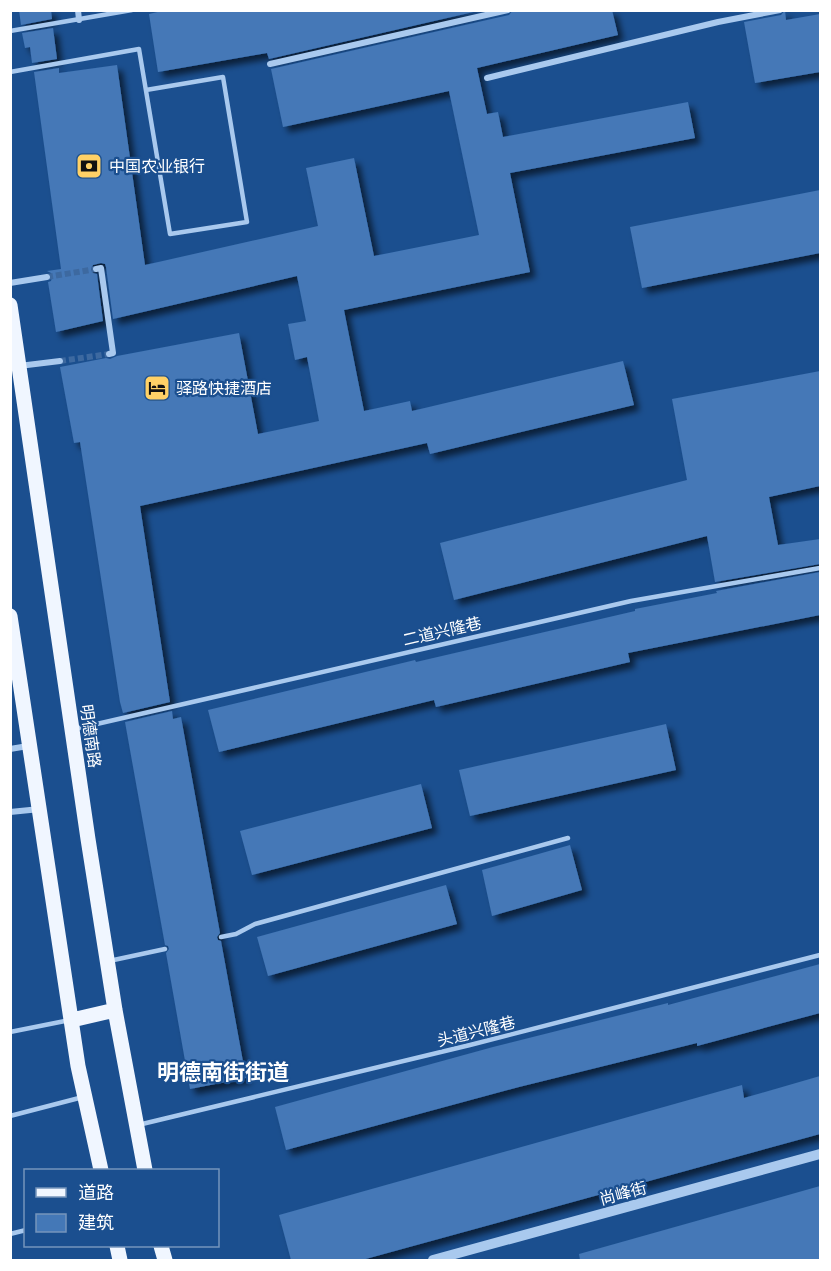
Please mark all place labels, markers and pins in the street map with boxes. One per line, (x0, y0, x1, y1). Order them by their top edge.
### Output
bank icon: 中国农业银行 (74, 151, 104, 181)
place label: 中国农业银行 (109, 156, 205, 176)
hotel icon: 驿路快捷酒店 (142, 373, 172, 403)
place label: 驿路快捷酒店 (176, 378, 272, 398)

